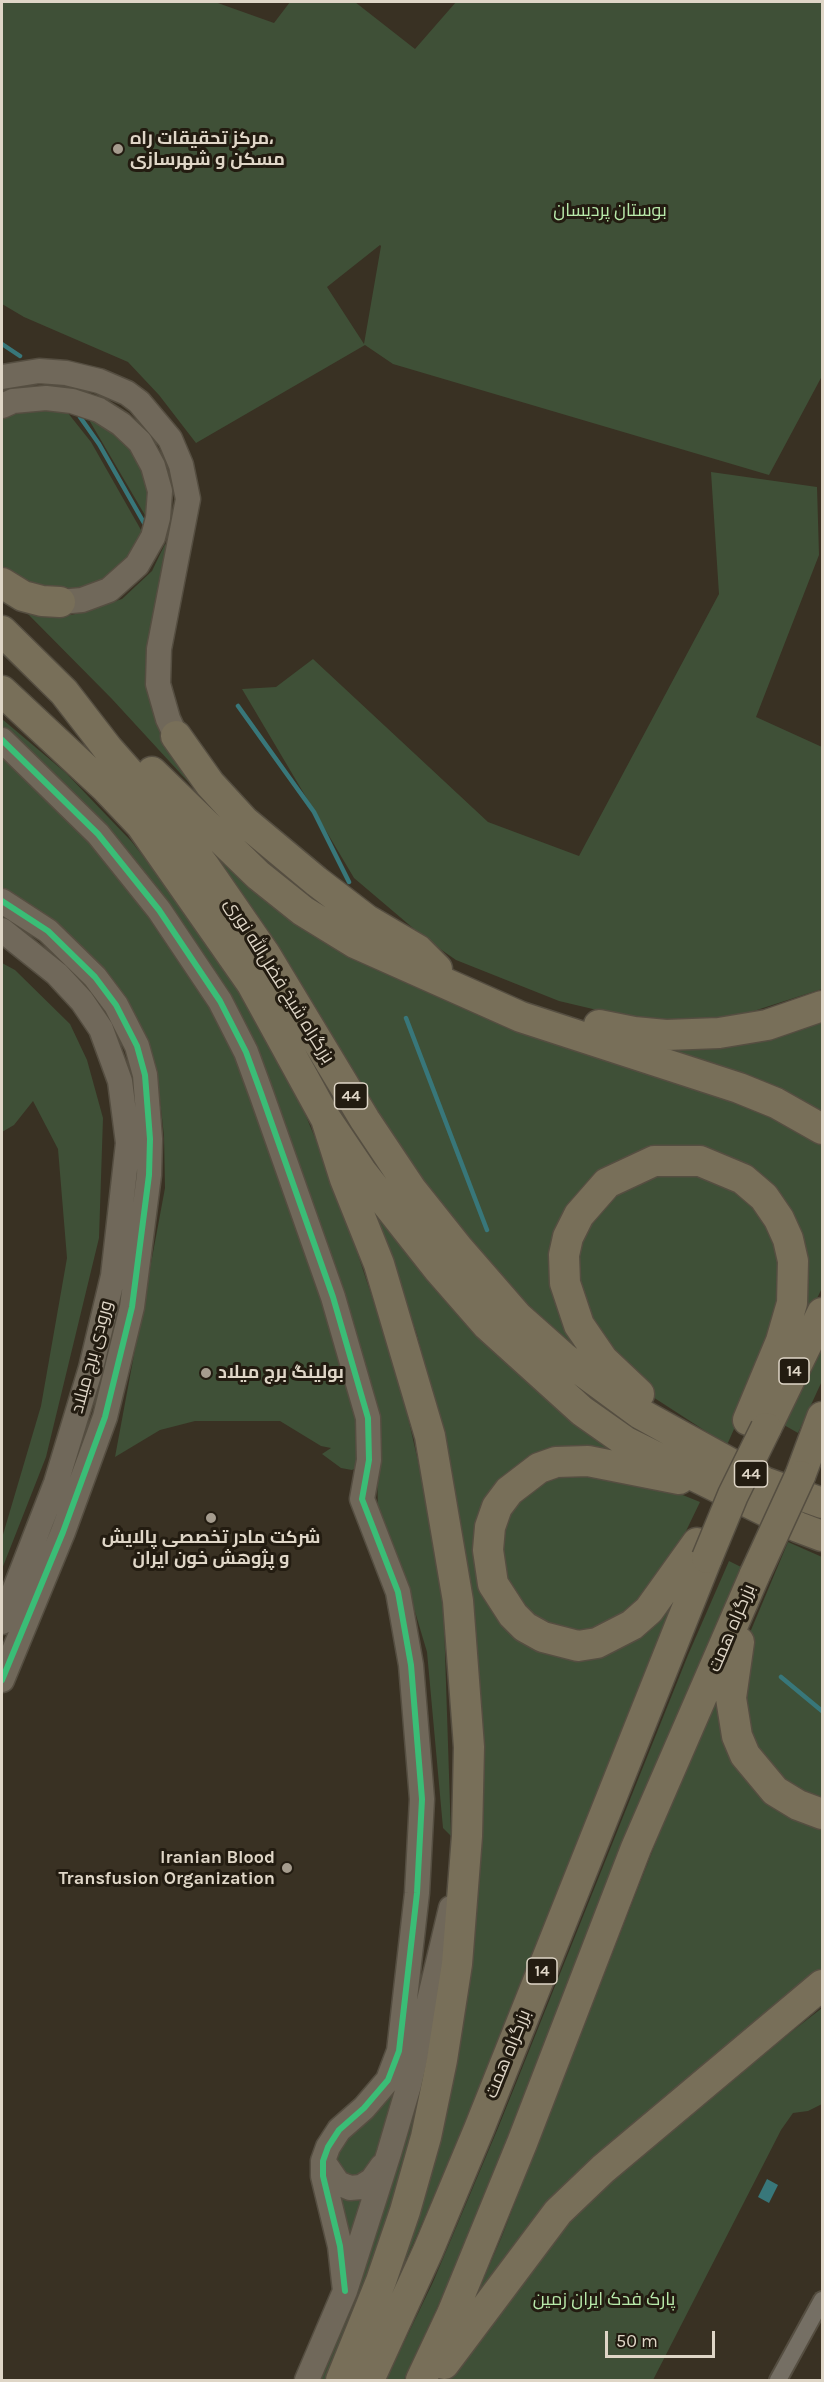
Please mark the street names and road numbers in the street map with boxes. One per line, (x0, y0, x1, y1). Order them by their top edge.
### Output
street label: بزرگراه شیخ فضل‌الله نوری (219, 894, 339, 1068)
road number: 44 (334, 1083, 368, 1109)
street label: ورودی برج میلاد (67, 1298, 117, 1416)
road number: 14 (779, 1358, 809, 1384)
road number: 44 (734, 1461, 768, 1487)
street label: بزرگراه همت (704, 1581, 760, 1675)
road number: 14 (527, 1958, 557, 1984)
street label: بزرگراه همت (481, 2007, 535, 2101)

